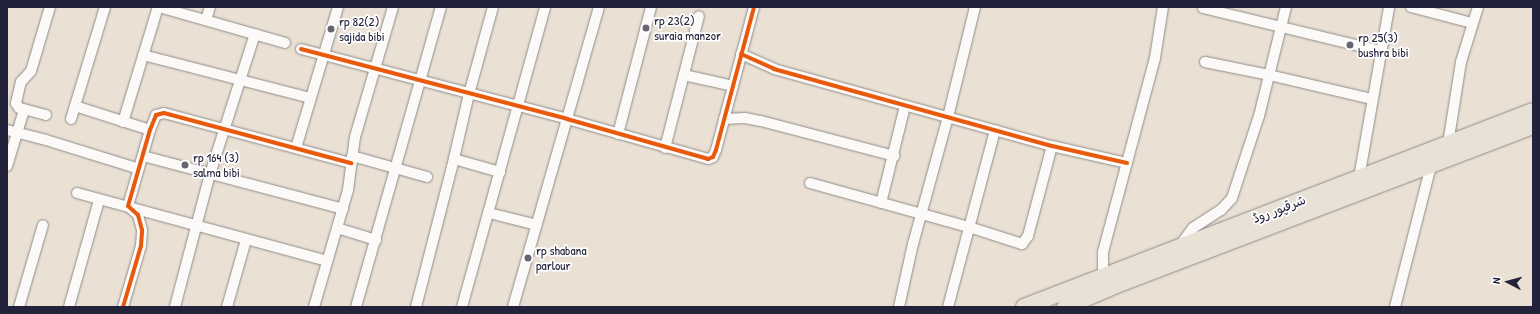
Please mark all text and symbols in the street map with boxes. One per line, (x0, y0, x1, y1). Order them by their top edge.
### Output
place label: rp 23(2) suraia manzor (654, 13, 721, 44)
place label: rp 82(2) sajida bibi (339, 14, 385, 45)
marker: rp 23(2) suraia manzor (641, 23, 651, 33)
marker: rp 82(2) sajida bibi (326, 24, 336, 34)
place label: rp 25(3) bushra bibi (1358, 30, 1409, 61)
marker: rp 25(3) bushra bibi (1345, 40, 1355, 50)
place label: rp 164 (3) salma bibi (193, 150, 240, 181)
marker: rp 164 (3) salma bibi (180, 160, 190, 170)
street label: شرقپور روڈ (1250, 192, 1308, 226)
place label: rp shabana parlour (536, 243, 587, 274)
marker: rp shabana parlour (523, 253, 533, 263)
north arrow (1488, 262, 1528, 302)
text: N (1489, 277, 1503, 284)

